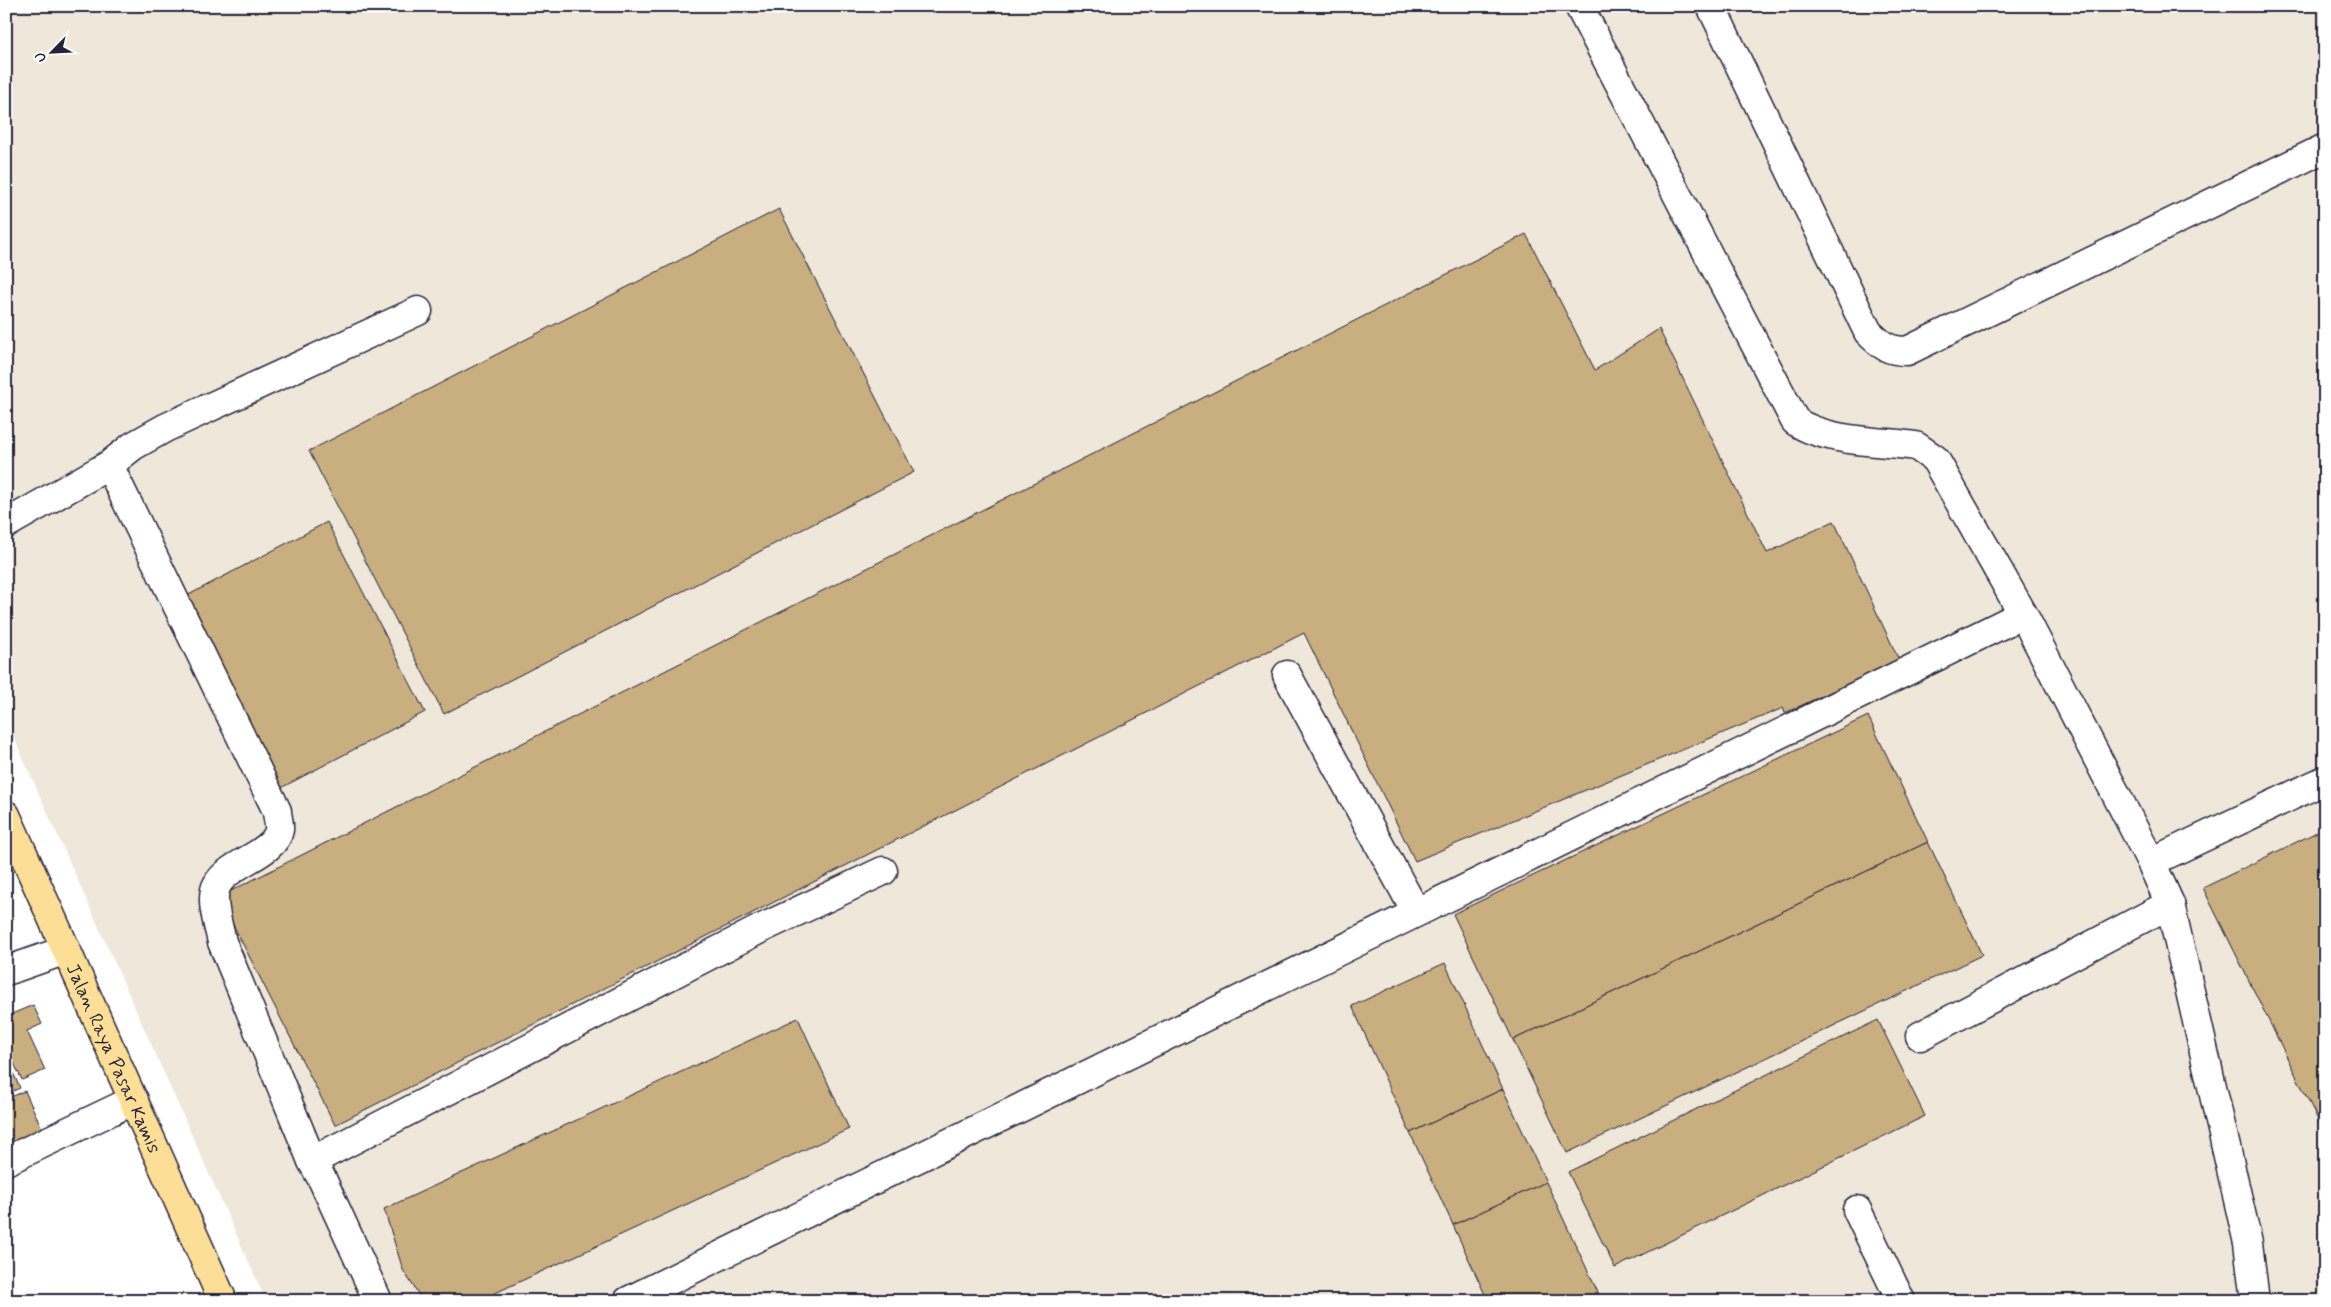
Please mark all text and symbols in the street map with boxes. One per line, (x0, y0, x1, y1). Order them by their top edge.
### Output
north arrow (28, 28, 78, 78)
text: U (31, 49, 51, 65)
street label: Jalan Raya Pasar Kamis (60, 960, 166, 1157)

